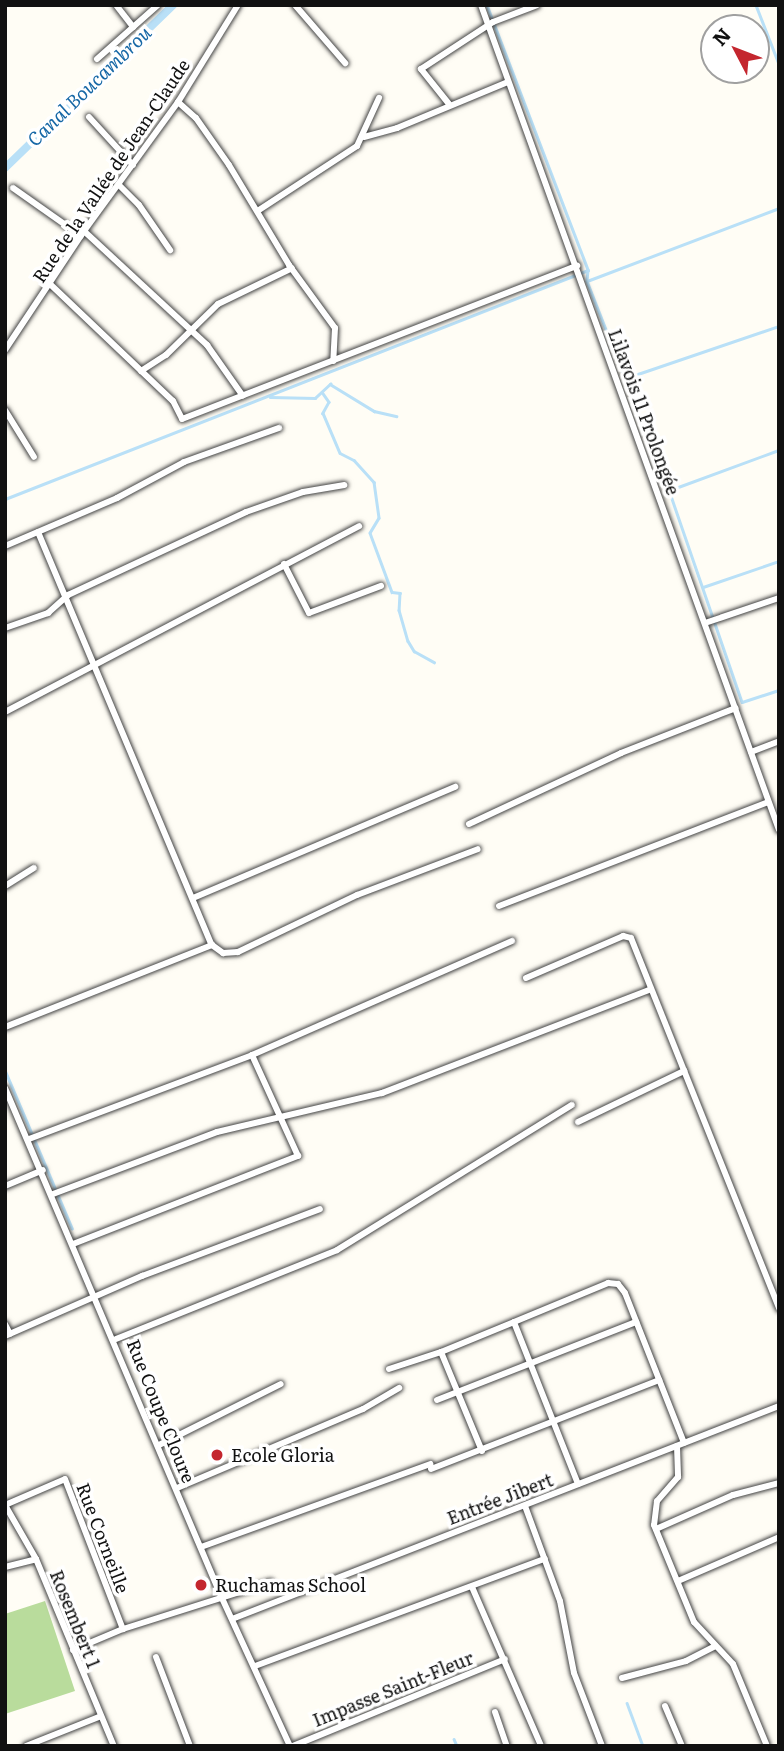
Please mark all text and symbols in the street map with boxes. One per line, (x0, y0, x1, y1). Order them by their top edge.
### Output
north arrow (700, 14, 770, 84)
water label: Canal Boucambrou (23, 21, 155, 151)
text: N (705, 21, 737, 52)
street label: Rue de la Vallée de Jean-Claude (28, 55, 194, 287)
street label: Lilavois 11 Prolongée (604, 326, 684, 498)
street label: Rue Coupe Cloure (122, 1336, 200, 1486)
place label: Ecole Gloria (231, 1444, 334, 1466)
marker: Ecole Gloria (209, 1447, 225, 1463)
street label: Entrée Jibert (444, 1469, 556, 1529)
street label: Rue Corneille (72, 1480, 134, 1596)
street label: Rosembert 1 (46, 1567, 104, 1671)
place label: Ruchamas School (215, 1574, 366, 1596)
marker: Ruchamas School (193, 1577, 209, 1593)
street label: Impasse Saint-Fleur (309, 1647, 477, 1731)

